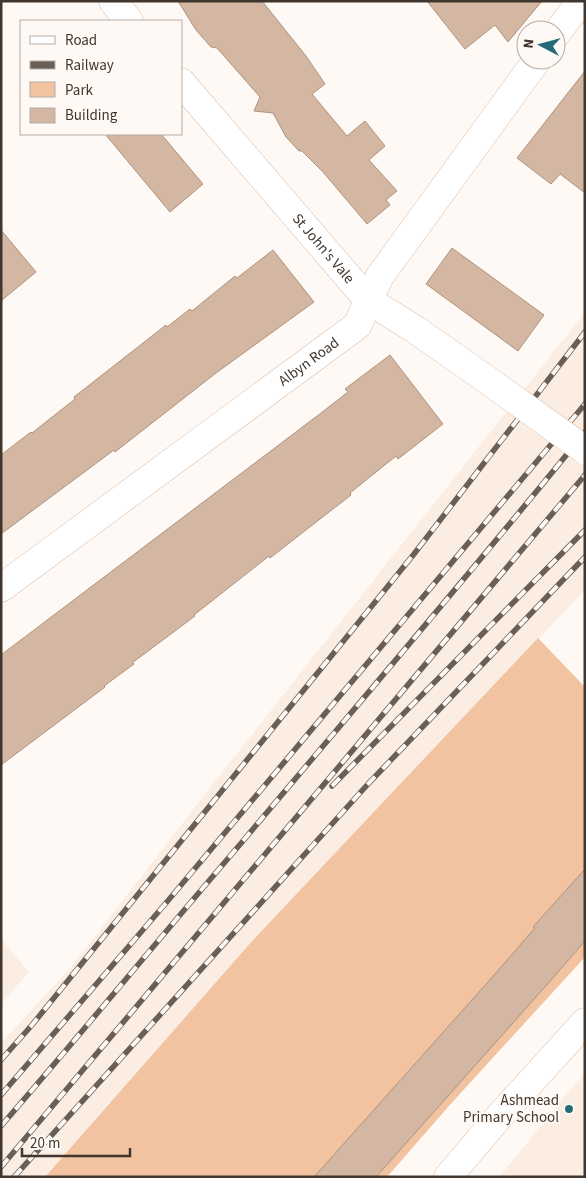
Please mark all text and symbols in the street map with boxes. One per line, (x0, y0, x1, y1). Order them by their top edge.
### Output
legend (20, 20, 182, 135)
north arrow (516, 20, 566, 70)
text: Road (65, 30, 97, 51)
text: N (519, 38, 539, 49)
text: Railway (65, 55, 114, 76)
text: Park (65, 80, 94, 101)
text: Building (65, 105, 118, 126)
street label: St John's Vale (287, 209, 359, 288)
street label: Albyn Road (274, 332, 344, 391)
place label: Ashmead Primary School (463, 1090, 559, 1128)
marker: Ashmead Primary School (563, 1103, 575, 1115)
scale bar (22, 1126, 130, 1158)
text: 20 m (30, 1133, 60, 1154)

